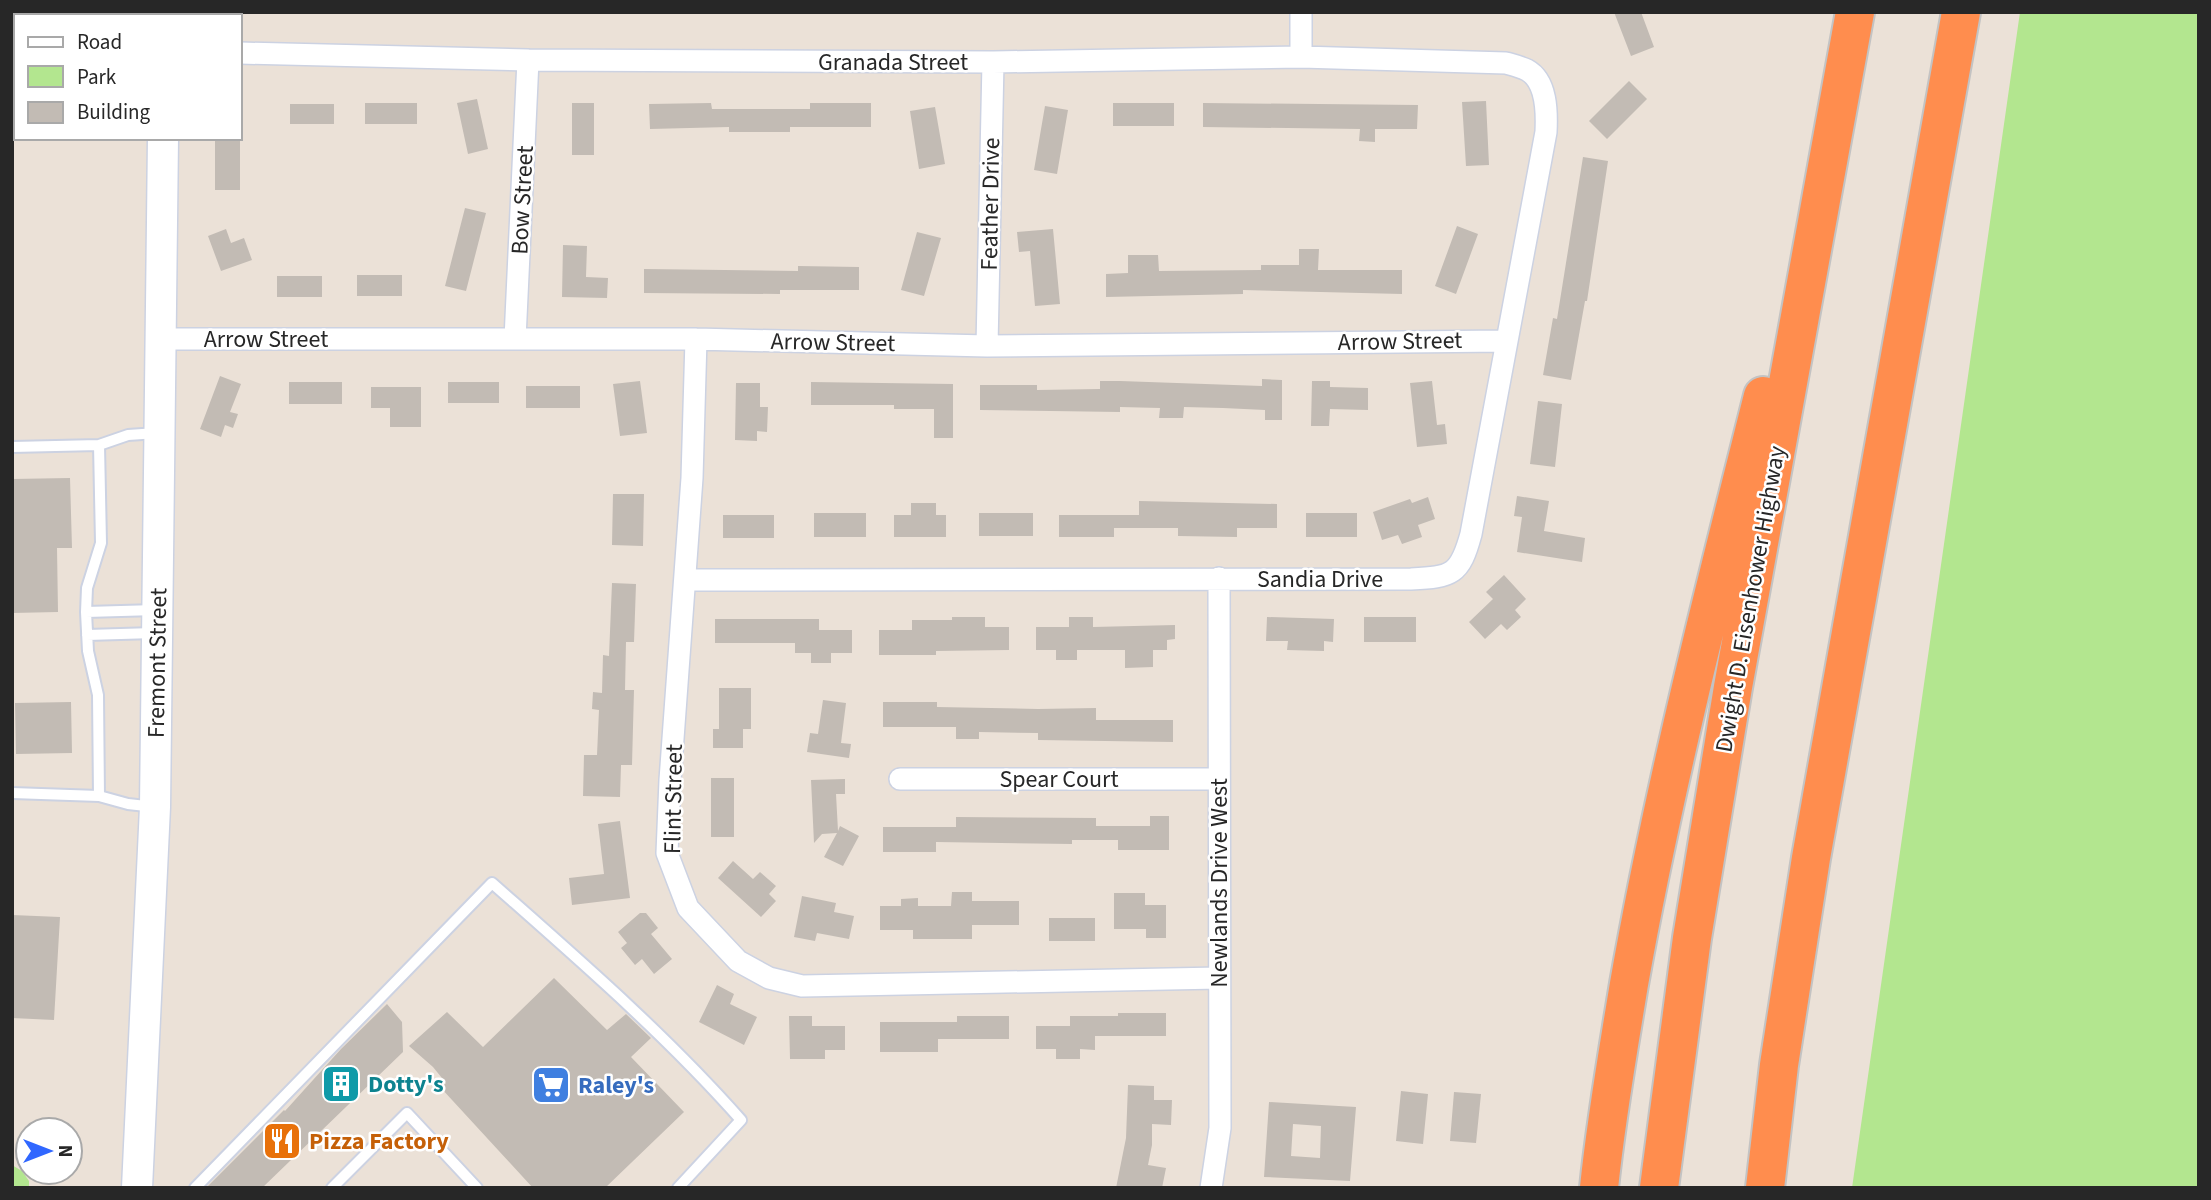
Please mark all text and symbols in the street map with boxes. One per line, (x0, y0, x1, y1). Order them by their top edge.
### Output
legend (14, 14, 242, 140)
text: Road (77, 27, 122, 57)
street label: Granada Street (818, 45, 968, 80)
text: Park (77, 62, 117, 92)
text: Building (77, 97, 151, 127)
street label: Feather Drive (972, 137, 1009, 271)
street label: Bow Street (502, 145, 543, 255)
street label: Arrow Street (204, 322, 328, 357)
street label: Arrow Street (1337, 323, 1463, 360)
street label: Arrow Street (770, 324, 896, 361)
street label: Dwight D. Eisenhower Highway (1706, 443, 1795, 755)
street label: Sandia Drive (1257, 562, 1383, 597)
street label: Fremont Street (139, 587, 176, 739)
street label: Flint Street (655, 744, 692, 854)
street label: Spear Court (999, 762, 1119, 797)
street label: Newlands Drive West (1202, 778, 1237, 988)
building icon: Dotty's (320, 1063, 362, 1105)
supermarket icon: Raley's (530, 1064, 572, 1106)
place label: Dotty's (368, 1067, 444, 1102)
place label: Raley's (578, 1068, 654, 1103)
north arrow (14, 1116, 84, 1186)
restaurant icon: Pizza Factory (261, 1120, 303, 1162)
place label: Pizza Factory (309, 1124, 449, 1159)
text: N (51, 1145, 78, 1157)

